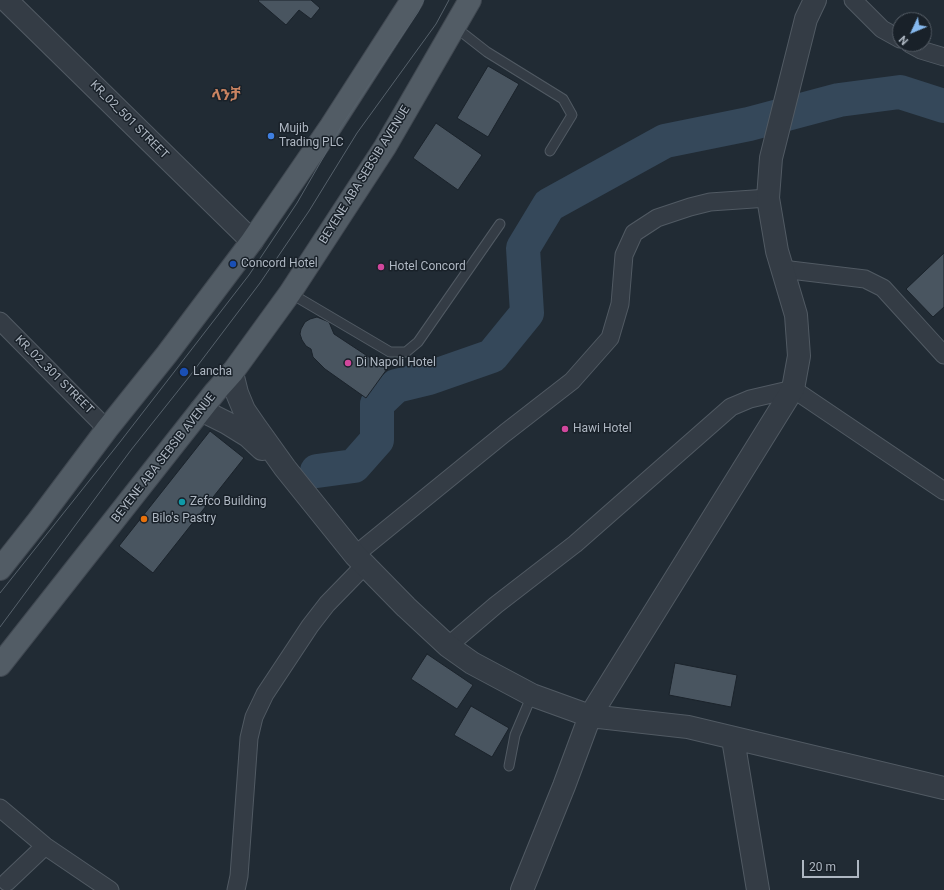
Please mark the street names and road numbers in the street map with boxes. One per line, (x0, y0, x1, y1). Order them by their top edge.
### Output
street label: KR_02_501 STREET (87, 78, 171, 162)
street label: BEYENE ABA SEBSIB AVENUE (317, 103, 413, 247)
street label: KR_02_301 STREET (12, 333, 96, 417)
street label: BEYENE ABA SEBSIB AVENUE (109, 391, 219, 525)

